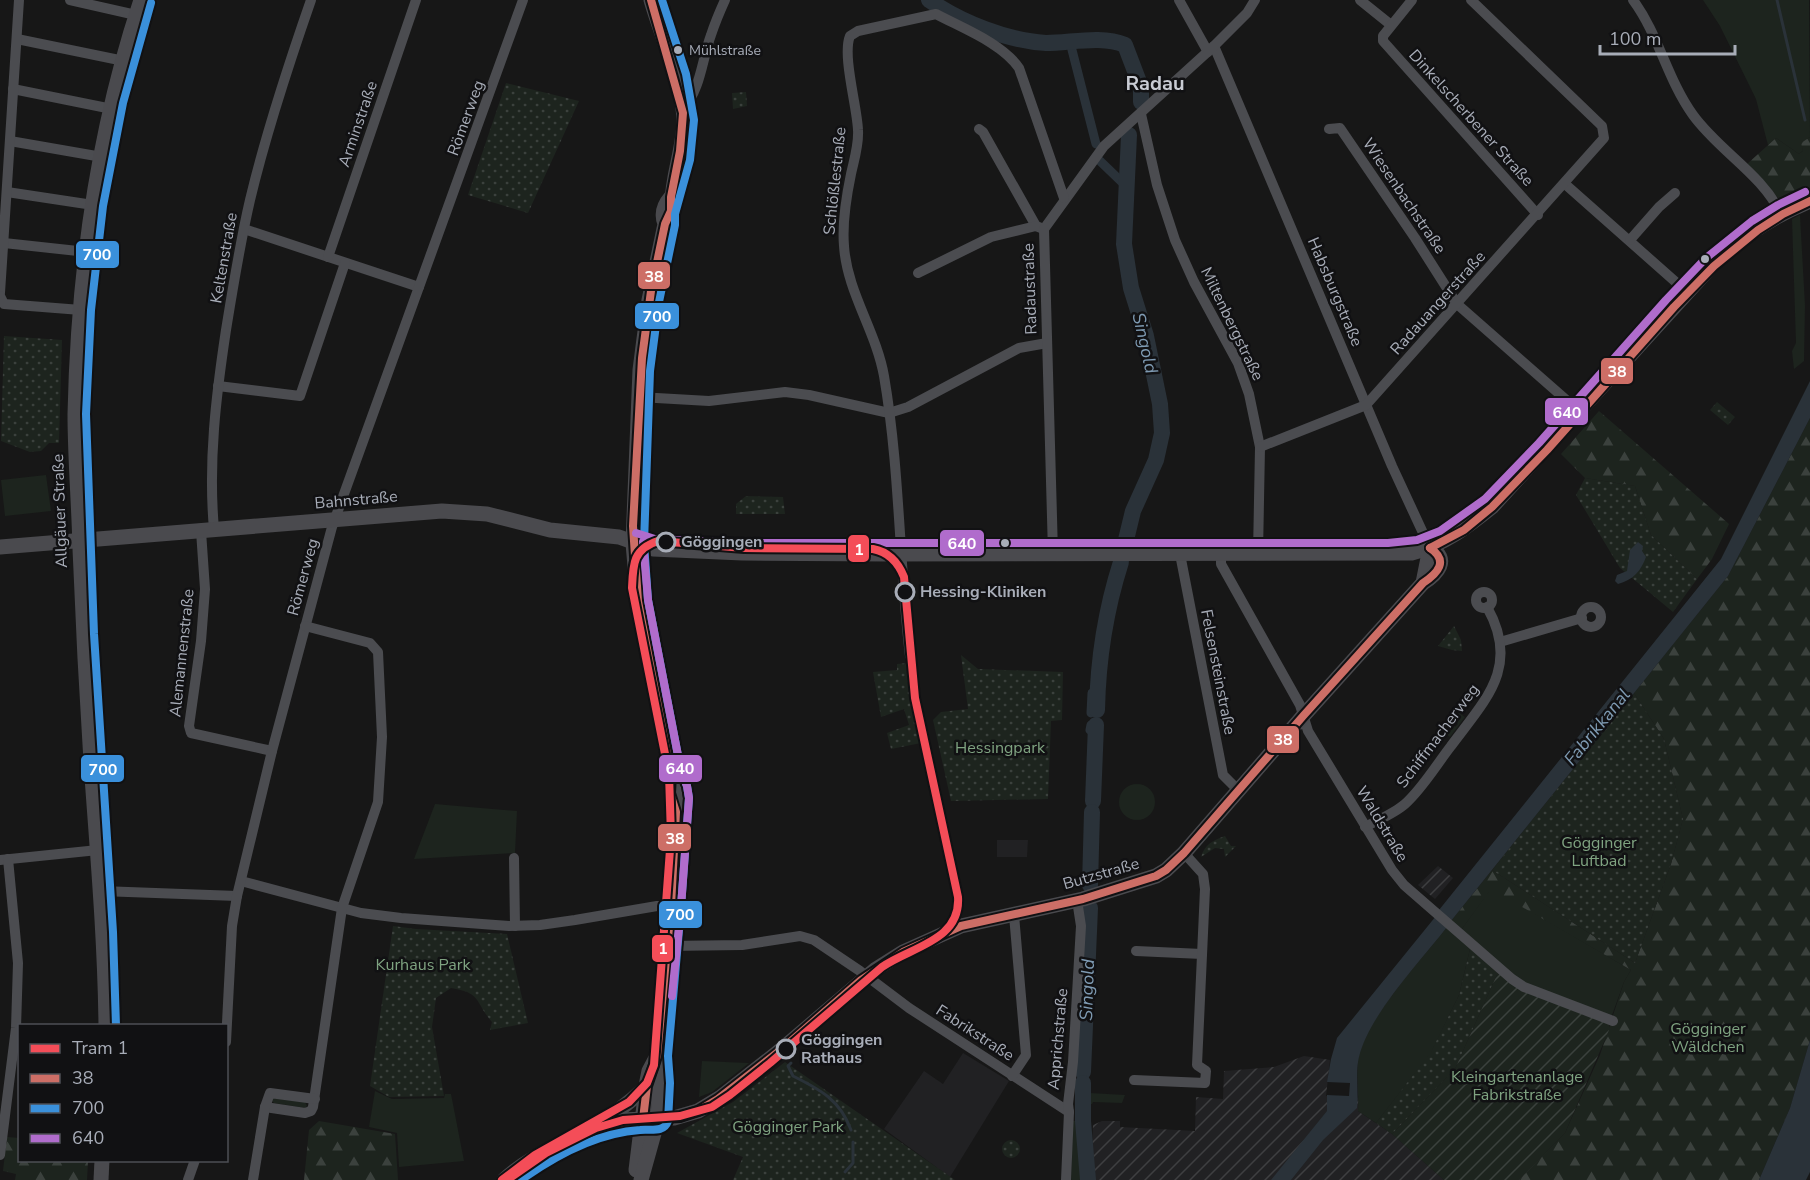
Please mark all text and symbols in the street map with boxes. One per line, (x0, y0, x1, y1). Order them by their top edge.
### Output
scale bar (1600, 18, 1735, 56)
text: 100 m (1609, 27, 1661, 51)
place label: Mühlstraße (689, 41, 761, 60)
marker: Mühlstraße (672, 44, 684, 56)
street label: Dinkelscherbener Straße (1404, 45, 1538, 191)
district label: Radau (1125, 70, 1185, 97)
street label: Römerweg (442, 77, 490, 159)
street label: Arminstraße (333, 78, 383, 170)
street label: Schlößlestraße (818, 126, 852, 236)
street label: Wiesenbachstraße (1357, 134, 1451, 258)
street label: Keltenstraße (205, 211, 243, 305)
street label: Habsburgstraße (1302, 234, 1368, 350)
line badge: 700 (75, 240, 120, 269)
street label: Radaustraße (1017, 243, 1043, 335)
text: 700 (83, 244, 111, 266)
street label: Radauangerstraße (1385, 246, 1491, 360)
unlabelled marker (1699, 253, 1711, 265)
line badge: 38 (637, 261, 671, 290)
street label: Miltenbergstraße (1195, 264, 1269, 384)
text: 38 (644, 266, 664, 288)
line badge: 700 (634, 302, 680, 330)
text: 700 (643, 306, 671, 328)
water label: Singold (1126, 310, 1164, 376)
line badge: 38 (1600, 357, 1634, 385)
text: 38 (1607, 361, 1627, 383)
line badge: 640 (1544, 397, 1589, 426)
text: 640 (1553, 402, 1581, 424)
street label: Allgäuer Straße (47, 454, 73, 568)
street label: Bahnstraße (314, 485, 398, 515)
line badge: 640 (939, 529, 985, 557)
place label: Göggingen (681, 531, 762, 553)
marker: Göggingen (656, 532, 676, 552)
text: 640 (948, 533, 976, 555)
line badge: 1 (847, 534, 870, 563)
street label: Römerweg (282, 536, 324, 618)
unlabelled marker (999, 537, 1011, 549)
text: 1 (854, 539, 864, 561)
place label: Hessing-Kliniken (920, 581, 1046, 603)
marker: Hessing-Kliniken (895, 582, 915, 602)
street label: Alemannenstraße (164, 588, 200, 718)
street label: Felsensteinstraße (1195, 608, 1241, 736)
street label: Schiffmacherweg (1392, 679, 1484, 793)
water label: Fabrikkanal (1559, 683, 1635, 771)
line badge: 38 (1266, 725, 1300, 754)
text: 38 (1273, 729, 1293, 751)
park label: Hessingpark (955, 737, 1046, 759)
line badge: 700 (80, 754, 125, 783)
line badge: 640 (658, 754, 703, 783)
text: 640 (666, 758, 694, 780)
text: 700 (89, 759, 117, 781)
street label: Waldstraße (1351, 782, 1413, 866)
line badge: 38 (657, 823, 692, 852)
text: 38 (665, 828, 685, 850)
park label: Gögginger Luftbad (1561, 832, 1637, 872)
street label: Butzstraße (1060, 853, 1142, 895)
line badge: 700 (658, 900, 703, 929)
text: 700 (666, 904, 694, 926)
line badge: 1 (651, 934, 674, 963)
text: 1 (658, 938, 668, 960)
park label: Kurhaus Park (376, 954, 471, 976)
water label: Singold (1074, 958, 1100, 1021)
street label: Apprichstraße (1043, 987, 1073, 1091)
street label: Fabrikstraße (932, 999, 1018, 1067)
park label: Gögginger Wäldchen (1670, 1018, 1746, 1058)
legend (18, 1024, 228, 1162)
place label: Göggingen Rathaus (801, 1029, 882, 1069)
text: Tram 1 (72, 1036, 128, 1060)
marker: Göggingen Rathaus (776, 1039, 796, 1059)
text: 38 (72, 1066, 94, 1090)
park label: Kleingartenanlage Fabrikstraße (1451, 1066, 1583, 1106)
text: 700 (72, 1096, 104, 1120)
park label: Gögginger Park (732, 1116, 845, 1138)
text: 640 (72, 1126, 104, 1150)

